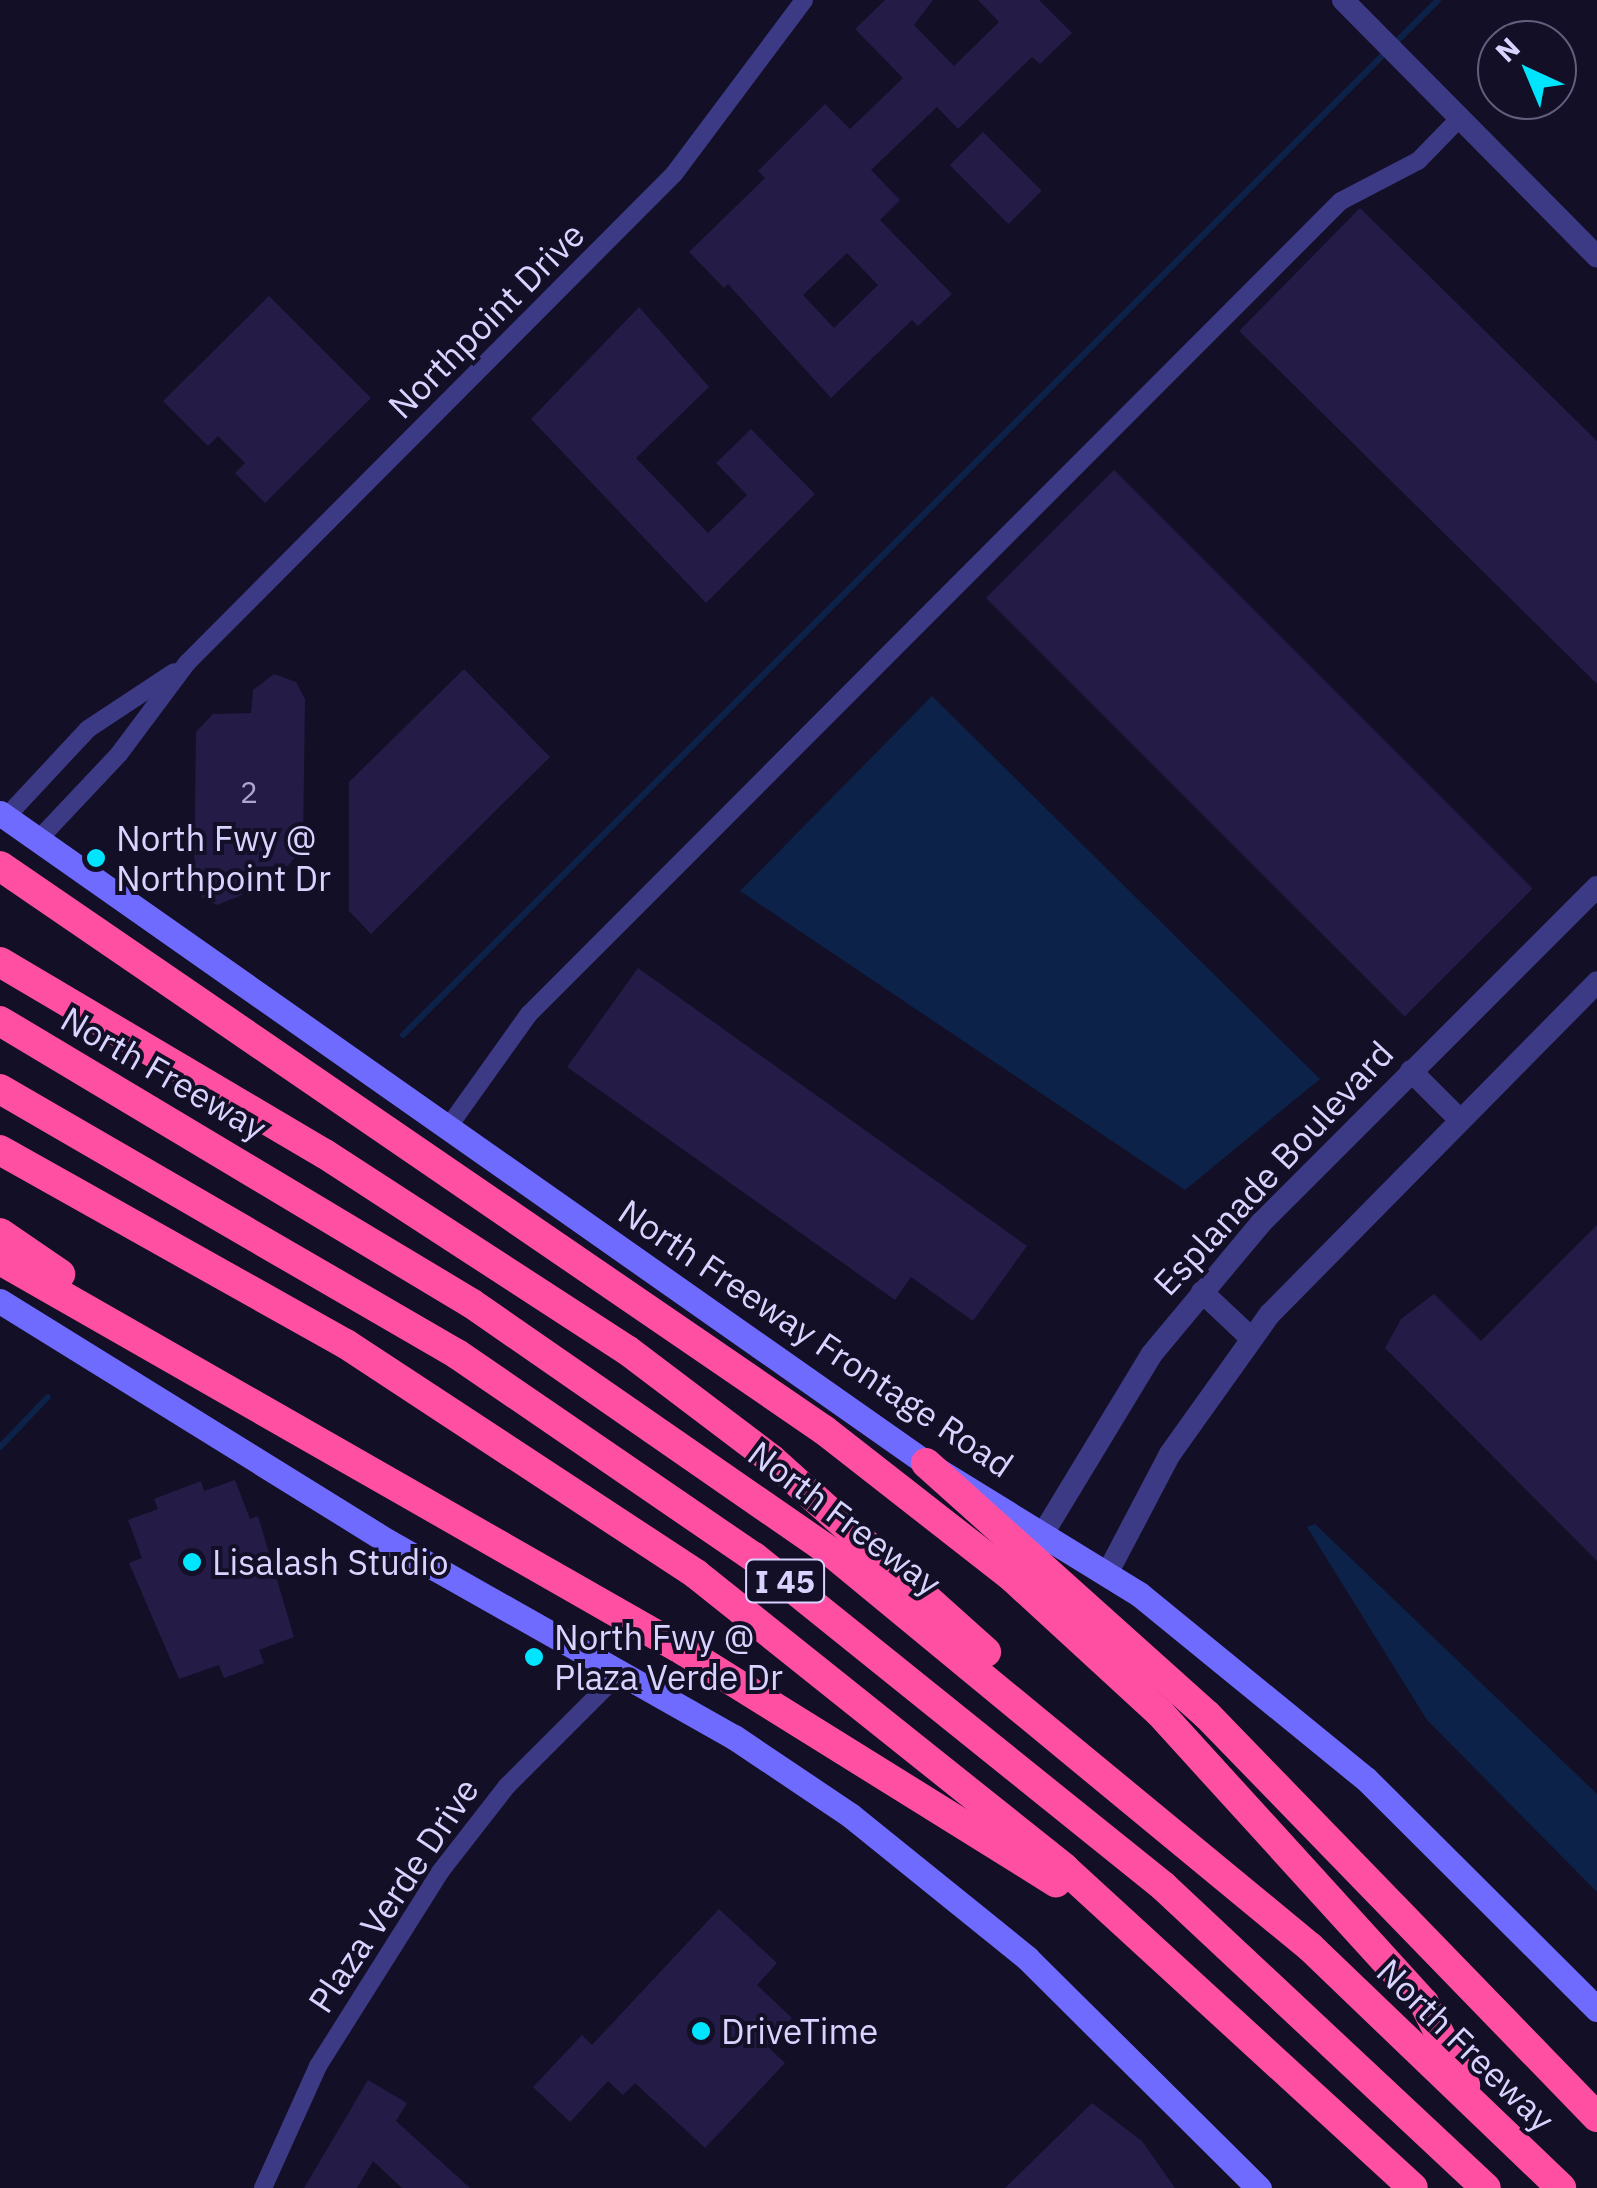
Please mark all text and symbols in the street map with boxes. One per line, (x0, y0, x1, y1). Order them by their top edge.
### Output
north arrow (1477, 20, 1577, 120)
text: N (1487, 29, 1527, 70)
street label: Northpoint Drive (379, 213, 593, 427)
house number: 2 (240, 774, 258, 810)
place label: North Fwy @ Northpoint Dr (116, 817, 331, 899)
marker: North Fwy @ Northpoint Dr (85, 847, 107, 869)
street label: North Freeway (54, 997, 274, 1149)
street label: Esplanade Boulevard (1145, 1032, 1401, 1304)
street label: North Freeway Frontage Road (611, 1190, 1021, 1486)
street label: North Freeway (740, 1432, 950, 1604)
place label: Lisalash Studio (212, 1541, 449, 1583)
marker: Lisalash Studio (181, 1551, 203, 1573)
road number: I 45 (745, 1554, 825, 1608)
place label: North Fwy @ Plaza Verde Dr (554, 1616, 783, 1698)
marker: North Fwy @ Plaza Verde Dr (523, 1646, 545, 1668)
street label: Plaza Verde Drive (299, 1770, 487, 2020)
street label: North Freeway (1369, 1950, 1563, 2140)
place label: DriveTime (721, 2010, 878, 2052)
marker: DriveTime (690, 2020, 712, 2042)

